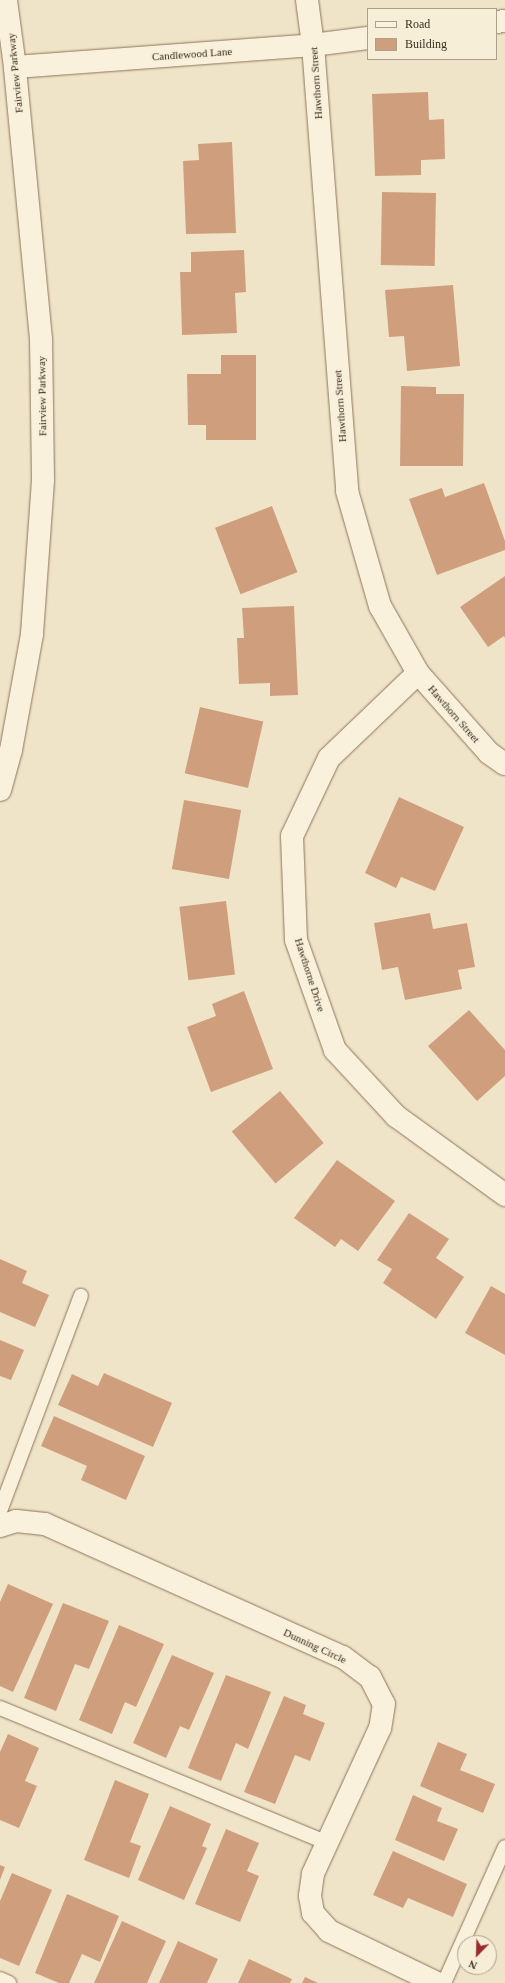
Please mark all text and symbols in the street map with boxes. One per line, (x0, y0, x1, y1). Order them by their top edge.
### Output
legend (367, 8, 497, 60)
text: Road (405, 17, 430, 31)
street label: Fairview Parkway (4, 32, 26, 114)
text: Building (405, 37, 447, 51)
street label: Candlewood Lane (151, 45, 233, 63)
street label: Hawthorn Street (307, 46, 325, 120)
street label: Fairview Parkway (35, 356, 49, 436)
street label: Hawthorn Street (331, 369, 349, 443)
street label: Hawthorn Street (425, 682, 483, 746)
street label: Hawthorne Drive (292, 937, 328, 1013)
street label: Dunning Circle (281, 1626, 349, 1666)
north arrow (457, 1935, 497, 1975)
text: N (467, 1958, 479, 1972)

